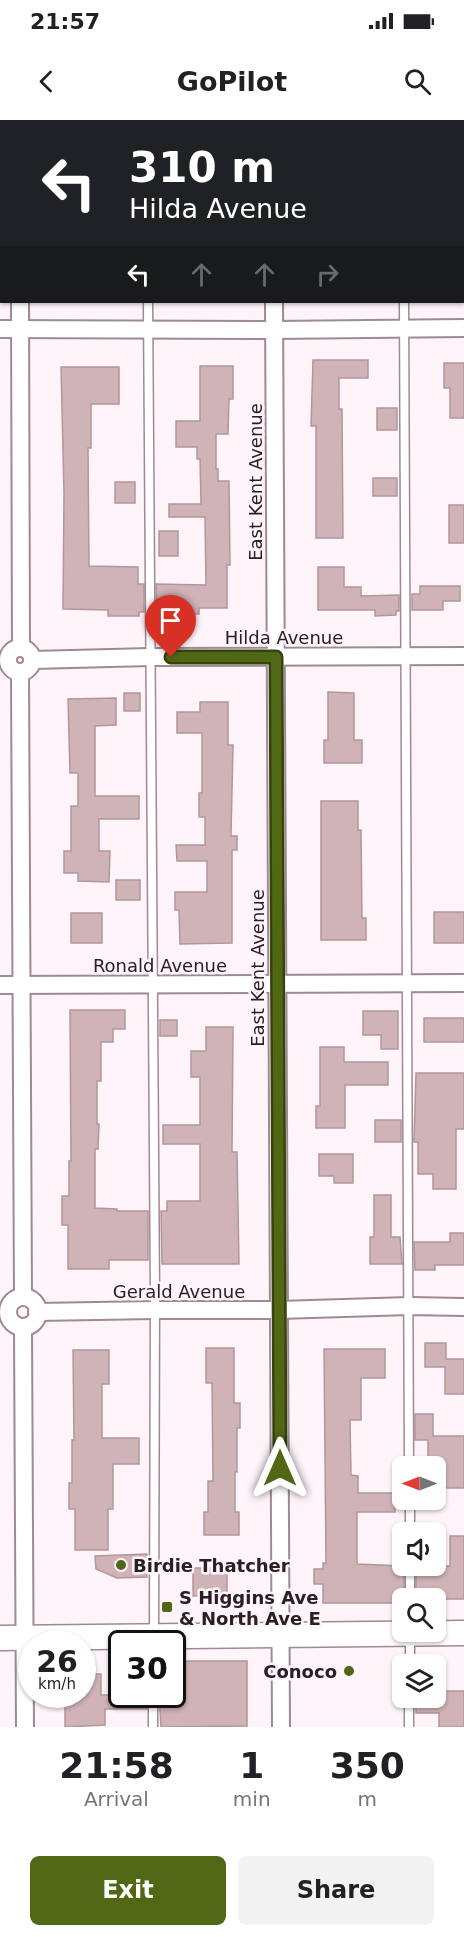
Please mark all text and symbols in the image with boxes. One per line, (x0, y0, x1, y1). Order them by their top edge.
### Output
text: 21:57 (30, 9, 100, 34)
icon: back (30, 65, 63, 98)
icon: search (401, 65, 434, 98)
text: GoPilot (177, 66, 287, 97)
text: 310 m (129, 143, 275, 192)
icon: left (30, 144, 108, 222)
text: Hilda Avenue (129, 193, 307, 224)
icon: left (122, 258, 155, 291)
icon: ahead (185, 258, 218, 291)
icon: ahead (248, 258, 281, 291)
icon: right (311, 258, 344, 291)
street label: East Kent Avenue (245, 403, 266, 561)
pin (145, 595, 196, 657)
icon: arrive (154, 604, 187, 637)
street label: Hilda Avenue (225, 627, 343, 648)
street label: East Kent Avenue (247, 889, 268, 1047)
street label: Ronald Avenue (93, 955, 227, 976)
street label: Gerald Avenue (113, 1281, 245, 1302)
position arrow (248, 1436, 312, 1500)
north arrow (392, 1456, 446, 1510)
map controls (392, 1456, 446, 1708)
button: sound (392, 1522, 446, 1576)
place label: Birdie Thatcher (133, 1555, 290, 1576)
marker: Birdie Thatcher (114, 1558, 128, 1572)
place label: S Higgins Ave & North Ave E (179, 1587, 321, 1629)
button: search (392, 1588, 446, 1642)
marker: S Higgins Ave & North Ave E (160, 1600, 174, 1614)
speed limit sign: 30 (108, 1630, 186, 1708)
text: 26 (36, 1644, 78, 1679)
button: layers (392, 1654, 446, 1708)
place label: Conoco (263, 1661, 337, 1682)
marker: Conoco (342, 1664, 356, 1678)
text: km/h (38, 1675, 76, 1693)
text: 21:58 (59, 1745, 174, 1786)
text: 1 (239, 1745, 264, 1786)
text: 350 (330, 1745, 405, 1786)
text: Arrival (84, 1787, 149, 1811)
text: min (233, 1787, 271, 1811)
text: m (358, 1787, 377, 1811)
button: Exit (30, 1856, 226, 1925)
button: Share (238, 1856, 434, 1925)

